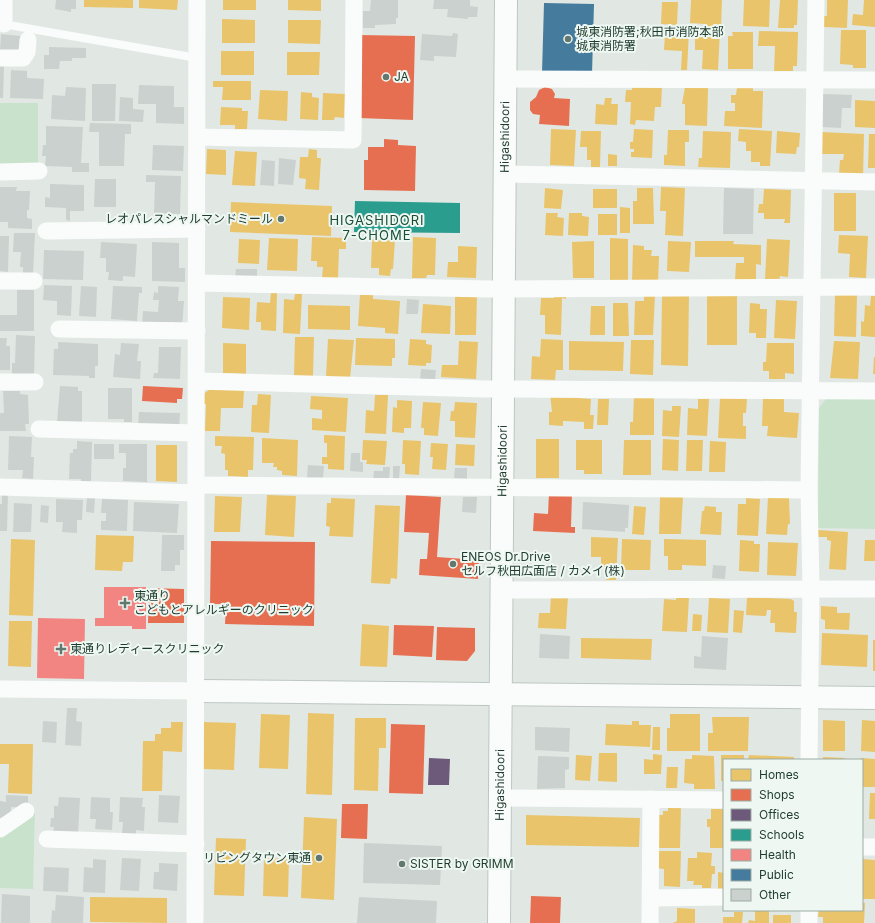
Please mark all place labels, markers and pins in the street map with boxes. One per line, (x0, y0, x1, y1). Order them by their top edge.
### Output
place label: 城東消防署;秋田市消防本部 城東消防署 (576, 24, 724, 53)
marker: 城東消防署;秋田市消防本部 城東消防署 (563, 34, 573, 44)
place label: JA (394, 69, 409, 84)
marker: JA (381, 72, 391, 82)
place label: レオパレスシャルマンドミール (105, 211, 273, 226)
marker: レオパレスシャルマンドミール (276, 214, 286, 224)
place label: ENEOS Dr.Drive セルフ秋田広面店 / カメイ(株) (461, 549, 625, 578)
marker: ENEOS Dr.Drive セルフ秋田広面店 / カメイ(株) (448, 559, 458, 569)
place label: 東通り こどもとアレルギーのクリニック (134, 588, 314, 617)
marker: 東通り こどもとアレルギーのクリニック (119, 597, 131, 609)
place label: 東通りレディースクリニック (70, 641, 225, 656)
marker: 東通りレディースクリニック (55, 643, 67, 655)
place label: リビングタウン東通 (203, 850, 311, 865)
marker: リビングタウン東通 (314, 853, 324, 863)
place label: SISTER by GRIMM (410, 856, 514, 871)
marker: SISTER by GRIMM (397, 859, 407, 869)

